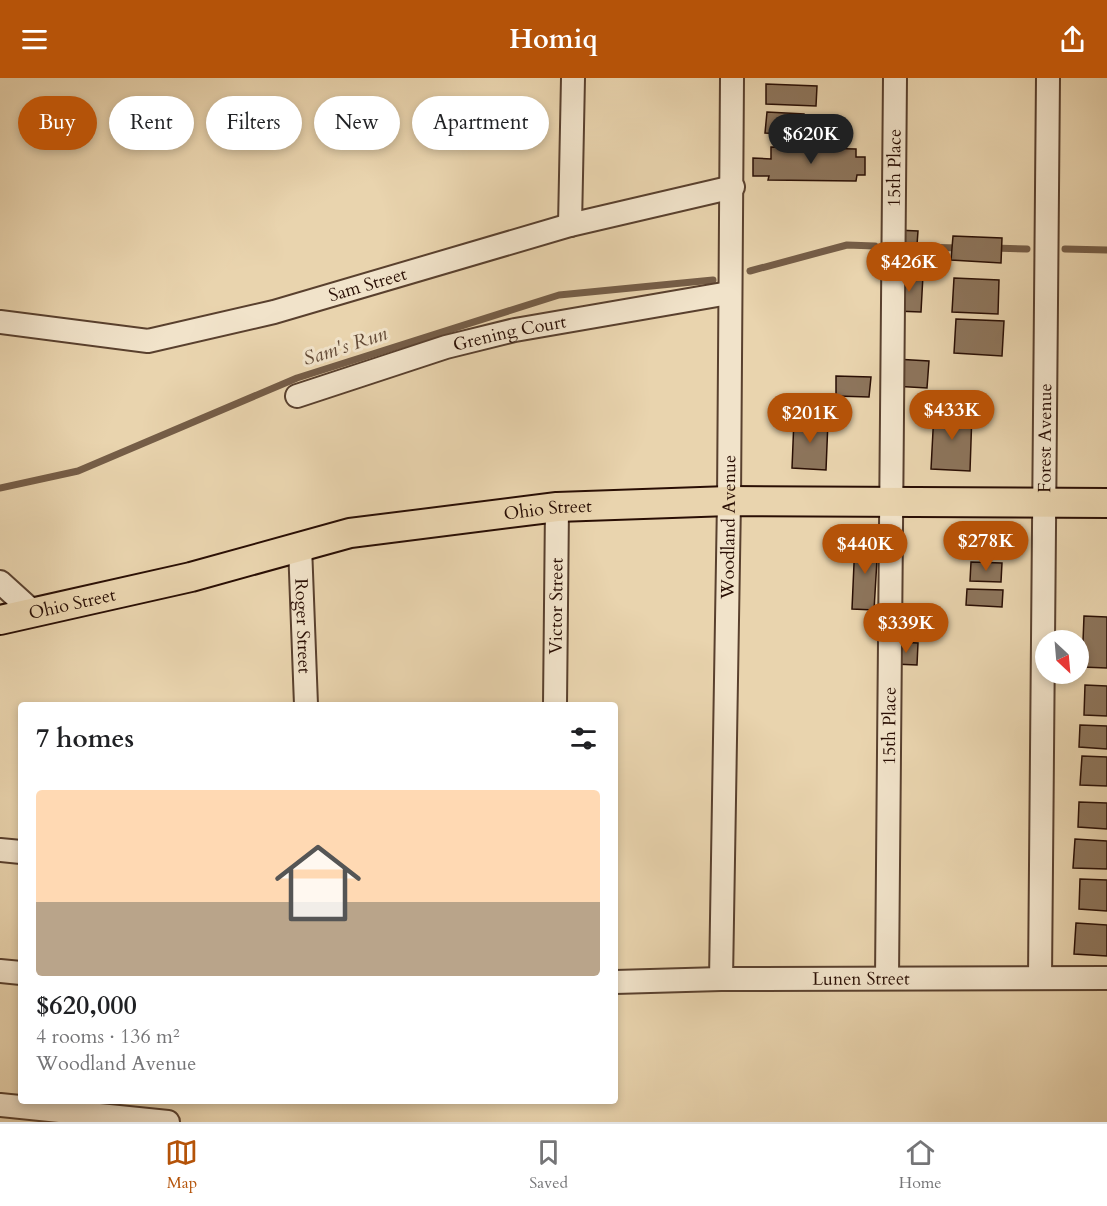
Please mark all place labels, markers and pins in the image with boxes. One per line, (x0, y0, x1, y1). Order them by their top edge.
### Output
pin: $620K (769, 114, 853, 165)
pin: $426K (867, 242, 951, 293)
pin: $433K (910, 390, 994, 441)
pin: $201K (768, 393, 852, 444)
pin: $278K (944, 521, 1028, 572)
pin: $440K (823, 524, 907, 575)
pin: $339K (864, 603, 948, 654)

